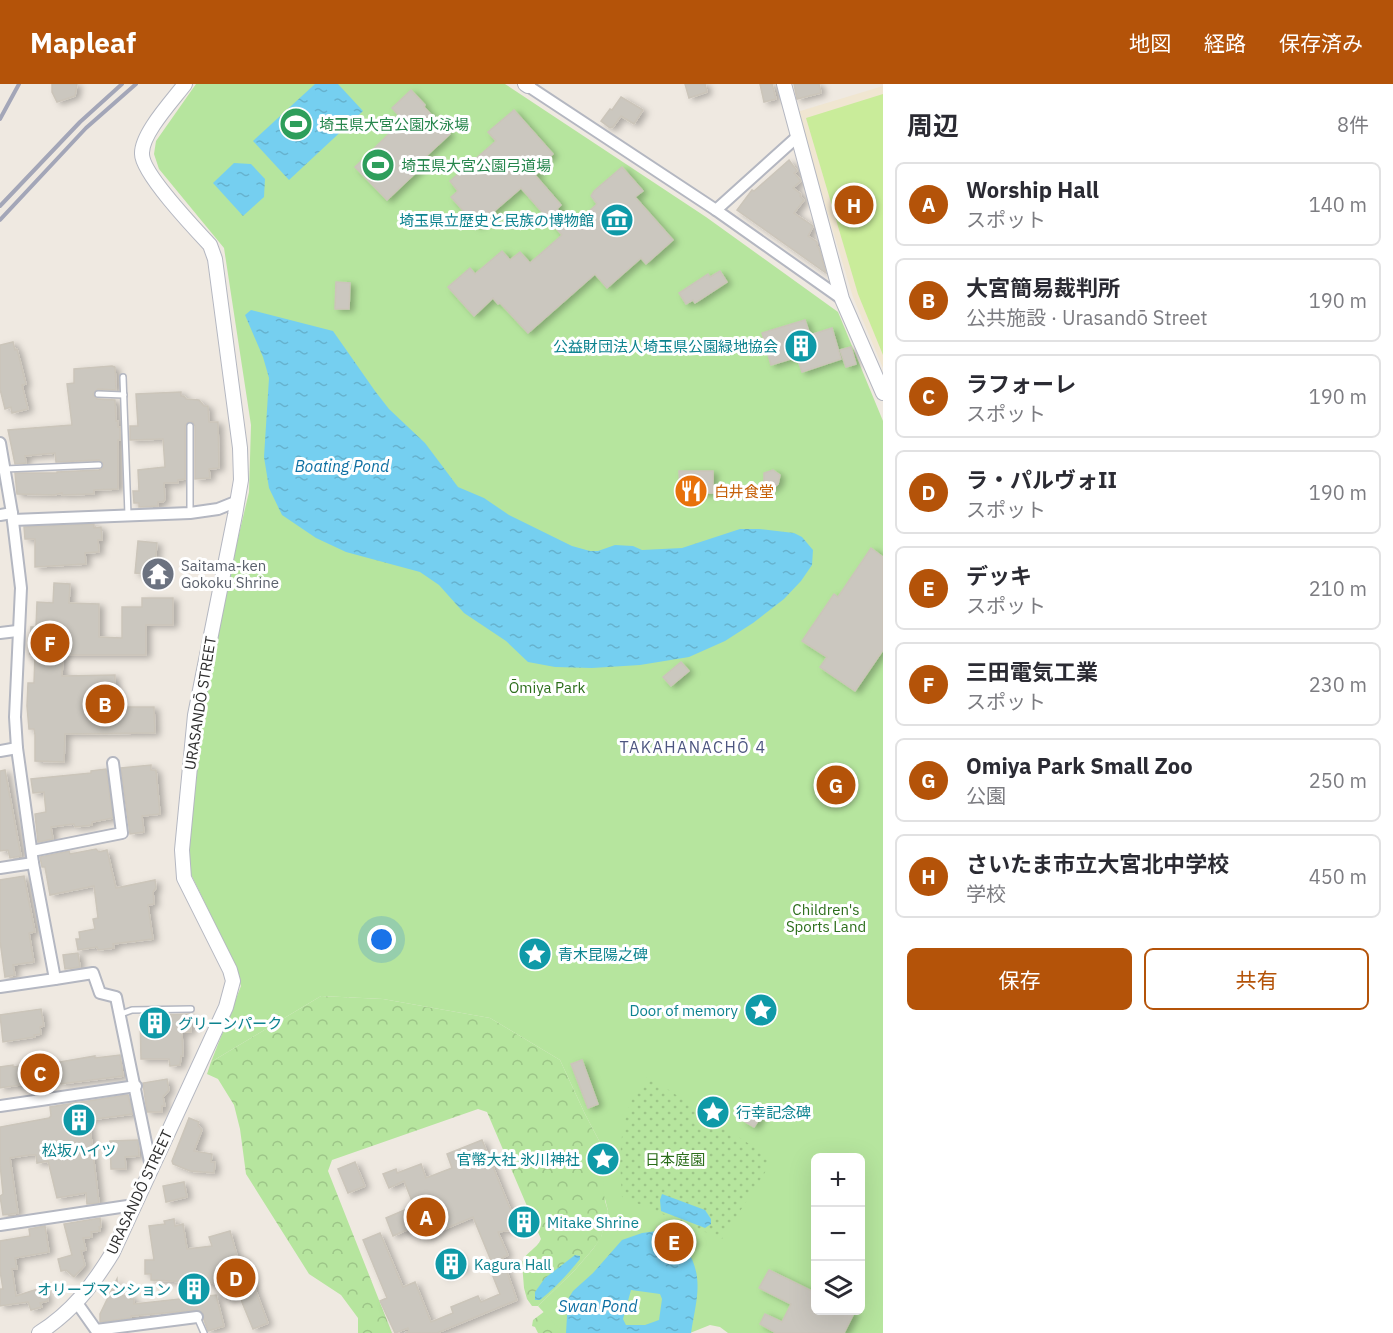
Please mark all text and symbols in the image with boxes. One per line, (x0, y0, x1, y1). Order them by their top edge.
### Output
text: Mapleaf (30, 24, 136, 61)
text: 地図 (1129, 29, 1171, 57)
text: 経路 (1204, 29, 1246, 57)
text: 保存済み (1279, 29, 1363, 57)
sports icon: 埼玉県大宮公園水泳場 (278, 106, 314, 142)
text: 周辺 (907, 108, 959, 142)
text: 8件 (1337, 111, 1369, 138)
place label: 埼玉県大宮公園水泳場 (319, 115, 469, 134)
sports icon: 埼玉県大宮公園弓道場 (360, 147, 396, 183)
place label: 埼玉県大宮公園弓道場 (401, 156, 551, 175)
text: Worship Hall (966, 175, 1099, 204)
pin: H (834, 182, 874, 228)
text: A (922, 191, 935, 218)
text: 140 m (1309, 191, 1367, 218)
museum icon: 埼玉県立歴史と民族の博物館 (599, 202, 635, 238)
text: スポット (966, 206, 1046, 233)
place label: 埼玉県立歴史と民族の博物館 (399, 211, 594, 230)
text: 大宮簡易裁判所 (966, 273, 1120, 302)
text: B (922, 287, 935, 314)
text: 190 m (1309, 287, 1367, 314)
text: 公共施設 · Urasandō Street (966, 304, 1208, 331)
building icon: 公益財団法人埼玉県公園緑地協会 (783, 328, 819, 364)
place label: 公益財団法人埼玉県公園緑地協会 (553, 337, 778, 356)
text: ラフォーレ (966, 369, 1076, 398)
text: C (922, 383, 935, 410)
text: 190 m (1309, 383, 1367, 410)
text: スポット (966, 400, 1046, 427)
water label: Boating Pond (295, 456, 390, 476)
text: ラ・パルヴォII (966, 465, 1117, 494)
restaurant icon: 白井食堂 (673, 473, 709, 509)
text: D (922, 479, 935, 506)
text: 190 m (1309, 479, 1367, 506)
place label: 白井食堂 (714, 482, 774, 501)
text: スポット (966, 496, 1046, 523)
temple icon: Saitama-ken Gokoku Shrine (140, 556, 176, 592)
place label: Saitama-ken Gokoku Shrine (181, 556, 279, 592)
text: デッキ (966, 561, 1032, 590)
text: E (922, 575, 935, 602)
text: 210 m (1309, 575, 1367, 602)
text: スポット (966, 592, 1046, 619)
pin: F (31, 620, 70, 666)
street label: URASANDŌ STREET (180, 634, 220, 771)
text: 三田電気工業 (966, 657, 1098, 686)
text: F (923, 671, 934, 698)
text: 230 m (1309, 671, 1367, 698)
park label: Ōmiya Park (509, 678, 585, 697)
pin: B (86, 682, 124, 726)
text: スポット (966, 688, 1046, 715)
district label: TAKAHANACHŌ 4 (619, 737, 767, 757)
text: Omiya Park Small Zoo (966, 751, 1193, 780)
pin: G (816, 762, 856, 808)
text: G (921, 767, 936, 794)
text: 250 m (1309, 767, 1367, 794)
text: 公園 (966, 782, 1006, 809)
text: さいたま市立大宮北中学校 (966, 849, 1229, 878)
text: H (921, 863, 936, 890)
text: 450 m (1309, 863, 1367, 890)
text: 学校 (966, 880, 1006, 907)
park label: Children's Sports Land (786, 900, 866, 936)
your location (367, 925, 396, 954)
place icon: 青木昆陽之碑 (517, 936, 553, 972)
place label: 青木昆陽之碑 (558, 945, 648, 964)
button: 保存 (907, 948, 1132, 1010)
button: 共有 (1144, 948, 1369, 1010)
place icon: Door of memory (743, 992, 779, 1028)
place label: Door of memory (629, 1001, 739, 1020)
building icon: グリーンパーク (137, 1005, 173, 1041)
place label: グリーンパーク (178, 1014, 282, 1033)
pin: C (20, 1050, 60, 1096)
place icon: 行幸記念碑 (695, 1094, 731, 1130)
building icon: 松坂ハイツ (61, 1102, 97, 1138)
place label: 行幸記念碑 (736, 1103, 811, 1122)
street label: URASANDŌ STREET (102, 1126, 176, 1257)
place label: 松坂ハイツ (42, 1141, 116, 1160)
place icon: 官幣大社 氷川神社 (585, 1141, 621, 1177)
place label: 官幣大社 氷川神社 (456, 1150, 580, 1169)
park label: 日本庭園 (645, 1150, 705, 1169)
map controls (811, 1153, 865, 1315)
button: + (811, 1153, 865, 1207)
pin: A (406, 1194, 446, 1240)
building icon: Mitake Shrine (506, 1204, 542, 1240)
button: − (811, 1207, 865, 1261)
place label: Mitake Shrine (547, 1213, 639, 1232)
pin: E (654, 1220, 694, 1264)
building icon: Kagura Hall (433, 1246, 469, 1282)
place label: Kagura Hall (474, 1255, 551, 1274)
pin: D (216, 1256, 256, 1300)
button: layers (811, 1261, 865, 1315)
building icon: オリーブマンション (176, 1271, 212, 1307)
place label: オリーブマンション (37, 1280, 171, 1299)
water label: Swan Pond (558, 1296, 638, 1316)

